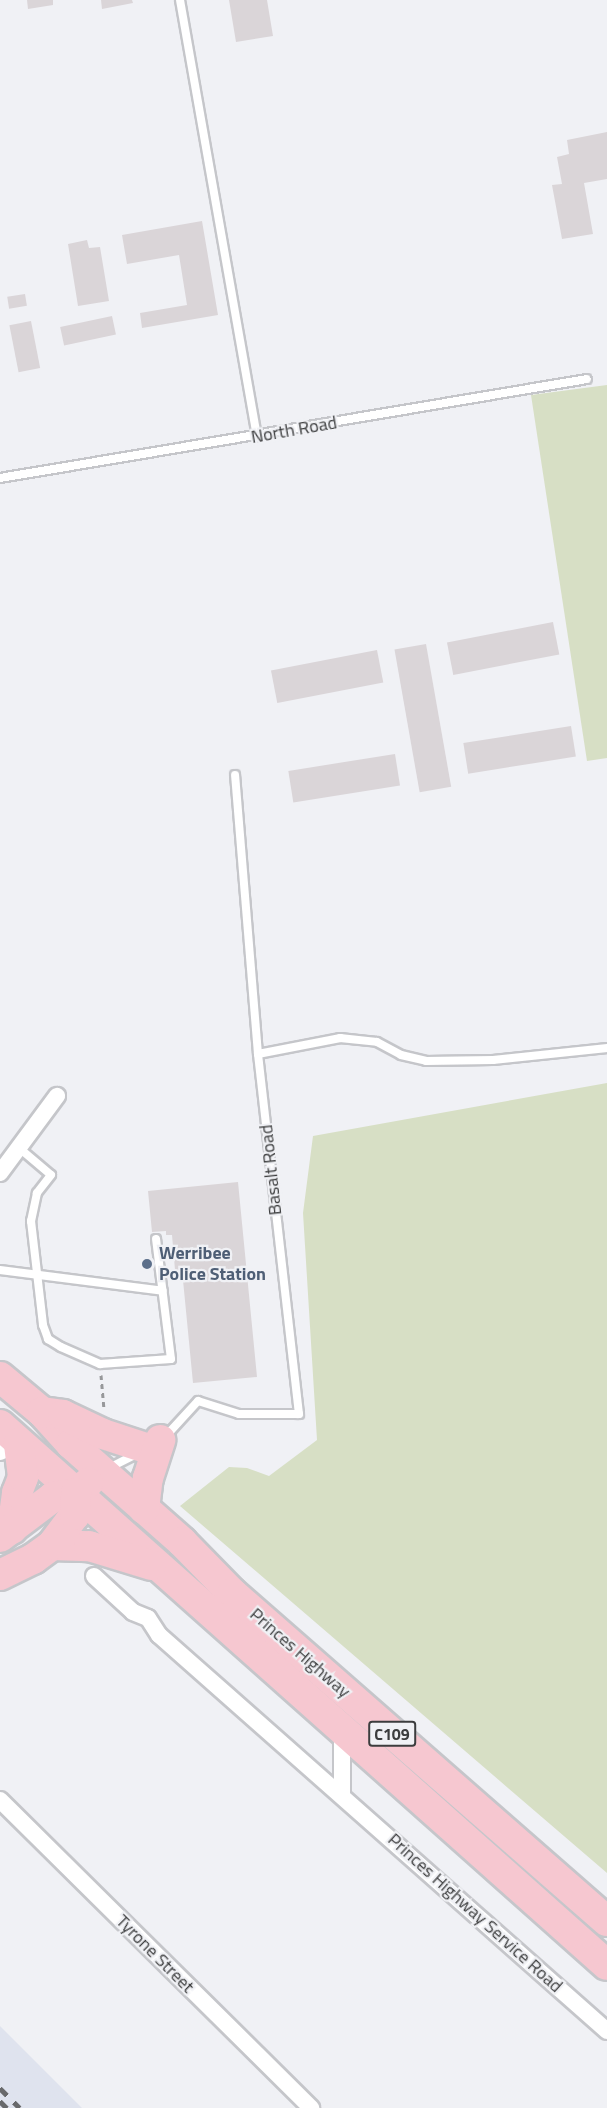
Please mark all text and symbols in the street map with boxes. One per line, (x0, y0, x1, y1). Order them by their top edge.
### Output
street label: North Road (249, 412, 339, 448)
street label: Basalt Road (256, 1124, 286, 1216)
place label: Werribee Police Station (159, 1243, 266, 1286)
marker: Werribee Police Station (140, 1257, 154, 1271)
street label: Princes Highway (245, 1604, 355, 1702)
road number: C109 (368, 1721, 416, 1747)
street label: Princes Highway Service Road (383, 1829, 567, 1997)
street label: Tyrone Street (111, 1910, 199, 1998)

